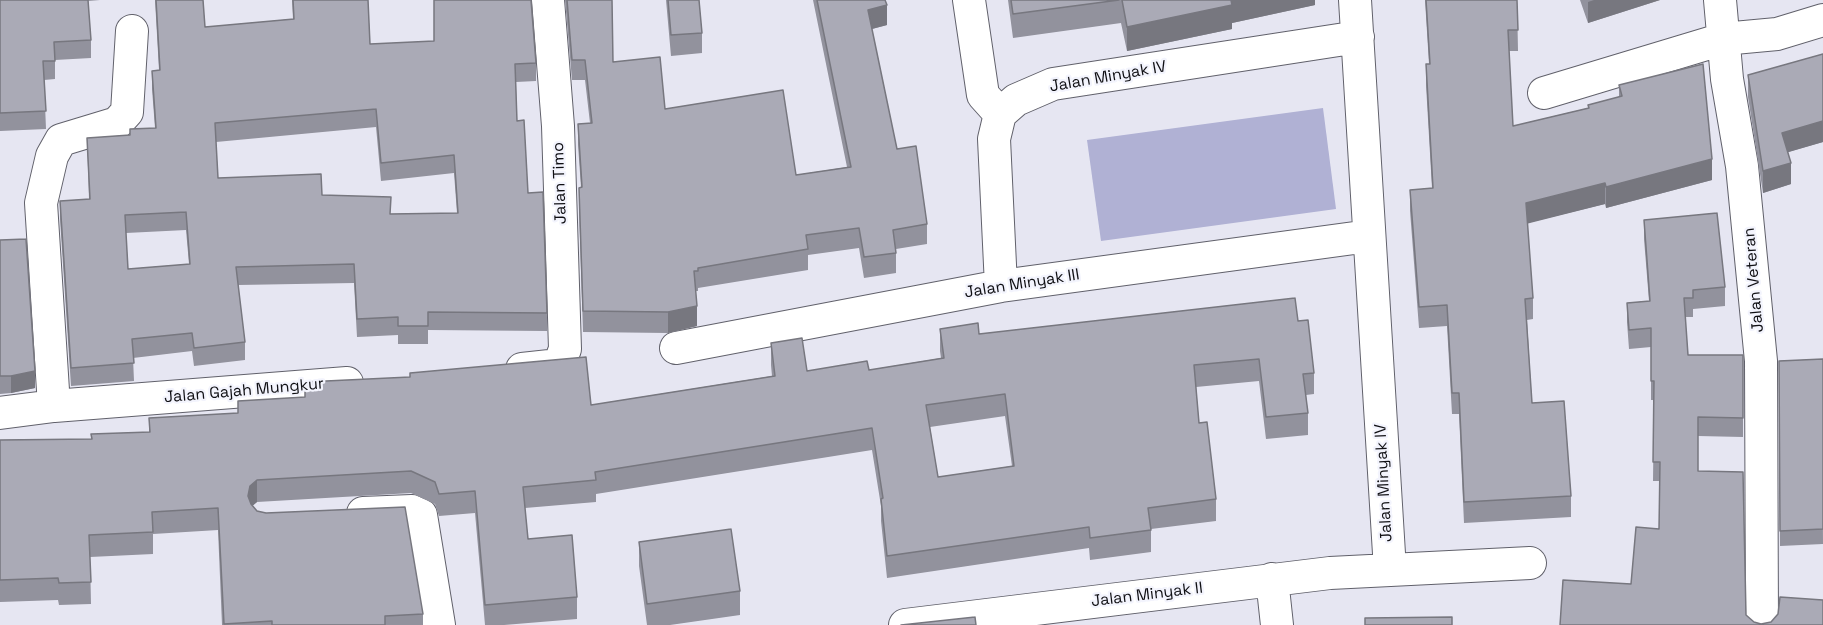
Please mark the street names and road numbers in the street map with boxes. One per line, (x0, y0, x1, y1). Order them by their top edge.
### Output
street label: Jalan Minyak IV (1048, 57, 1168, 97)
street label: Jalan Timo (549, 142, 571, 224)
street label: Jalan Veteran (1740, 227, 1768, 333)
street label: Jalan Minyak III (963, 265, 1081, 303)
street label: Jalan Gajah Mungkur (163, 374, 325, 408)
street label: Jalan Minyak IV (1371, 423, 1397, 543)
street label: Jalan Minyak II (1090, 579, 1204, 611)

